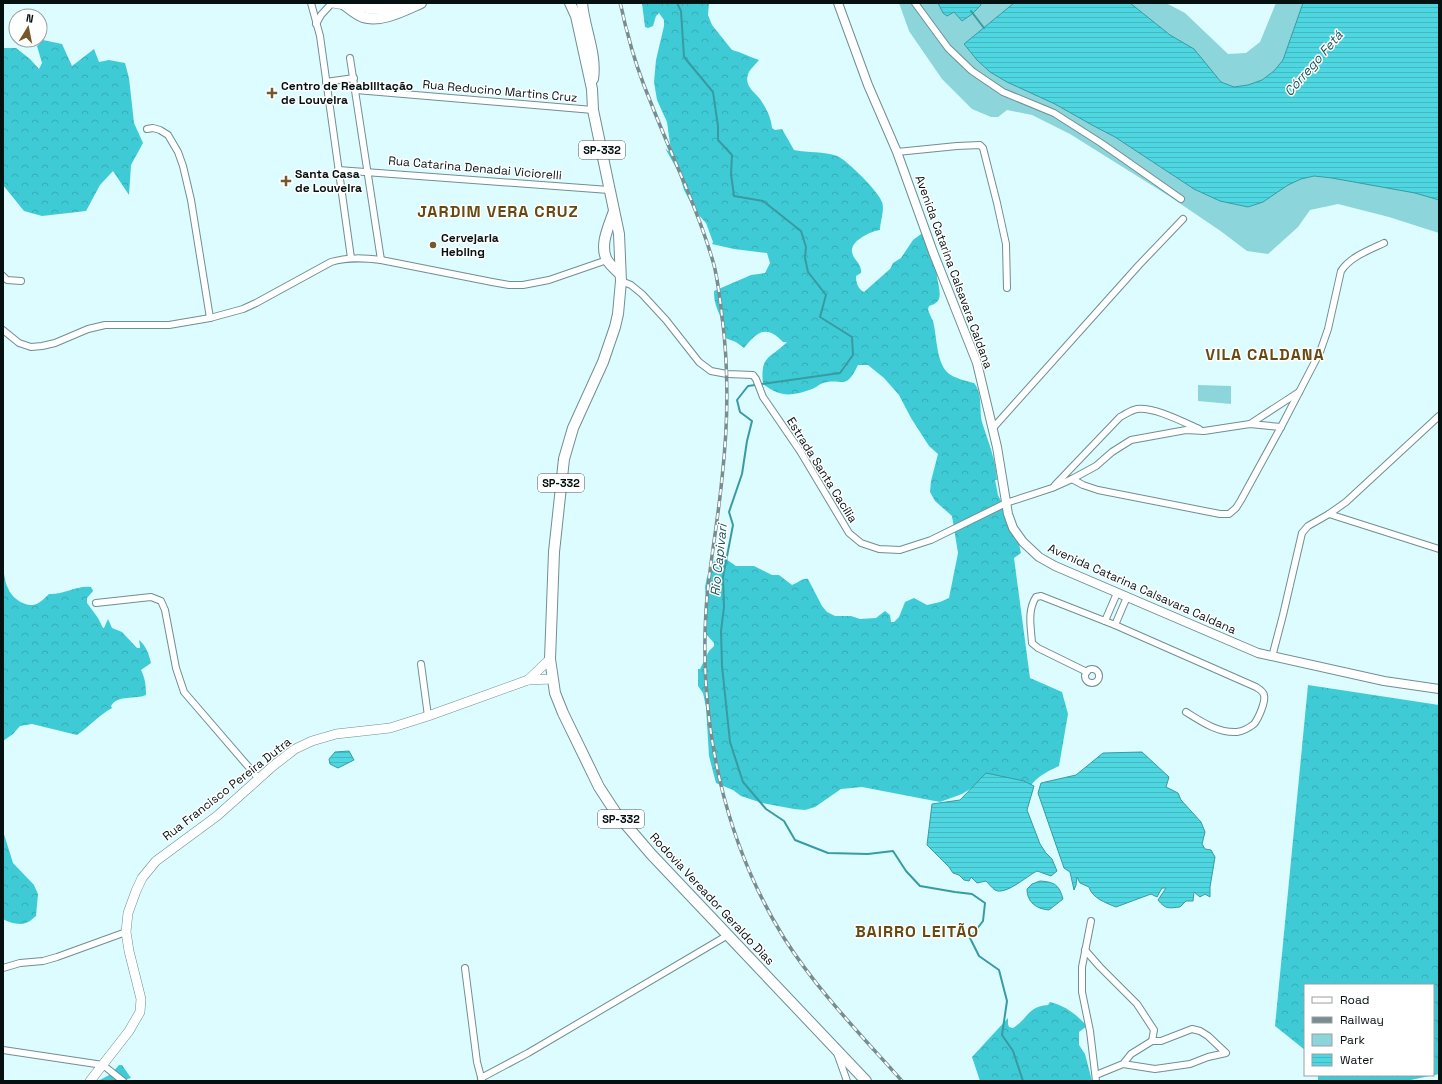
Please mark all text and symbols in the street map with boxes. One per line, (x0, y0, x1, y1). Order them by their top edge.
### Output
north arrow (8, 8, 48, 48)
text: N (25, 11, 35, 26)
water label: Córrego Fetá (1280, 27, 1347, 100)
street label: Rua Reducino Martins Cruz (422, 76, 578, 106)
place label: Centro de Reabilitação de Louveira (281, 78, 413, 108)
marker: Centro de Reabilitação de Louveira (266, 87, 278, 99)
road number: SP-332 (579, 141, 625, 159)
street label: Rua Catarina Denadai Viciorelli (388, 152, 562, 184)
place label: Santa Casa de Louveira (295, 166, 362, 196)
street label: Avenida Catarina Calsavara Caldana (912, 173, 997, 371)
marker: Santa Casa de Louveira (280, 175, 292, 187)
district label: JARDIM VERA CRUZ (417, 201, 579, 222)
place label: Cervejaria Hebling (441, 230, 499, 260)
marker: Cervejaria Hebling (428, 240, 438, 250)
district label: VILA CALDANA (1205, 344, 1325, 365)
street label: Estrada Santa Cacília (783, 414, 861, 526)
road number: SP-332 (538, 474, 584, 492)
water label: Rio Capivari (706, 521, 731, 597)
street label: Avenida Catarina Calsavara Caldana (1045, 540, 1239, 638)
street label: Rua Francisco Pereira Dutra (159, 734, 295, 844)
road number: SP-332 (598, 810, 644, 828)
street label: Rodovia Vereador Geraldo Dias (646, 829, 778, 969)
district label: BAIRRO LEITÃO (855, 921, 979, 942)
legend (1304, 984, 1434, 1076)
text: Road (1340, 992, 1369, 1008)
text: Railway (1340, 1012, 1384, 1028)
text: Park (1340, 1032, 1365, 1048)
text: Water (1340, 1052, 1374, 1068)

